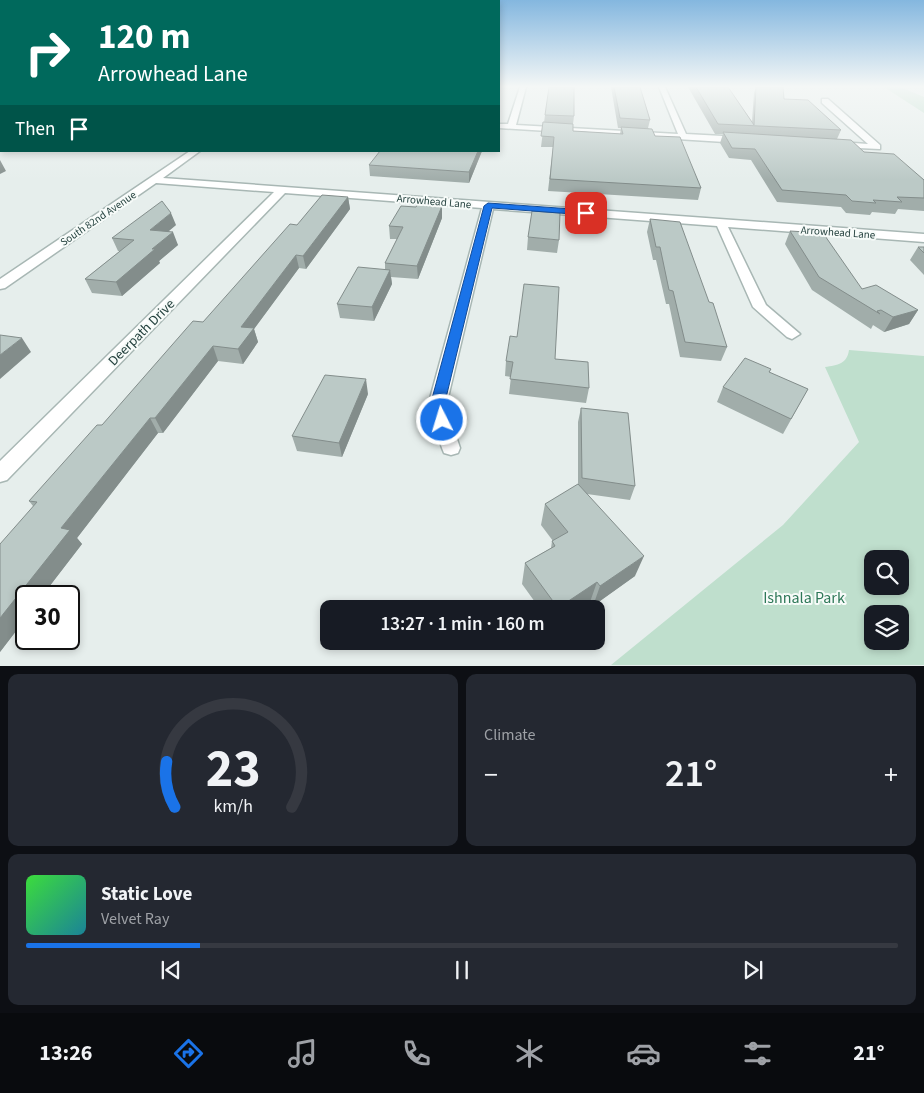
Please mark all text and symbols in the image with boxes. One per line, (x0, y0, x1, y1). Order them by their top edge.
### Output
text: 120 m (98, 12, 190, 62)
icon: right (15, 20, 80, 85)
text: Arrowhead Lane (98, 58, 248, 90)
icon: arrive (65, 115, 93, 143)
text: Then (15, 116, 55, 143)
street label: South 82nd Avenue (57, 187, 140, 249)
street label: Arrowhead Lane (396, 191, 472, 212)
pin (565, 192, 607, 234)
icon: arrive (572, 199, 600, 227)
street label: Arrowhead Lane (800, 222, 876, 243)
street label: Deerpath Drive (104, 295, 180, 371)
position arrow (415, 393, 467, 445)
map controls (864, 550, 909, 650)
button: search (864, 550, 909, 595)
speed limit sign: 30 (15, 585, 80, 650)
park label: Ishnala Park (763, 587, 845, 609)
button: layers (864, 605, 909, 650)
text: 13:27 · 1 min · 160 m (380, 611, 545, 638)
text: Climate (484, 724, 535, 746)
text: 23 (206, 733, 260, 807)
text: 21° (665, 747, 717, 801)
text: − (484, 755, 498, 795)
text: + (884, 755, 898, 795)
text: km/h (213, 794, 253, 819)
text: Static Love (101, 881, 192, 908)
text: Velvet Ray (101, 908, 169, 930)
icon: previous (157, 956, 185, 984)
icon: pause (448, 956, 476, 984)
icon: next (739, 956, 767, 984)
icon: directions (171, 1036, 206, 1071)
icon: music (285, 1036, 320, 1071)
icon: phone (399, 1036, 434, 1071)
icon: climate (512, 1036, 547, 1071)
icon: car (626, 1036, 661, 1071)
icon: filters (740, 1036, 775, 1071)
text: 13:26 (39, 1037, 92, 1069)
text: 21° (853, 1037, 885, 1069)

